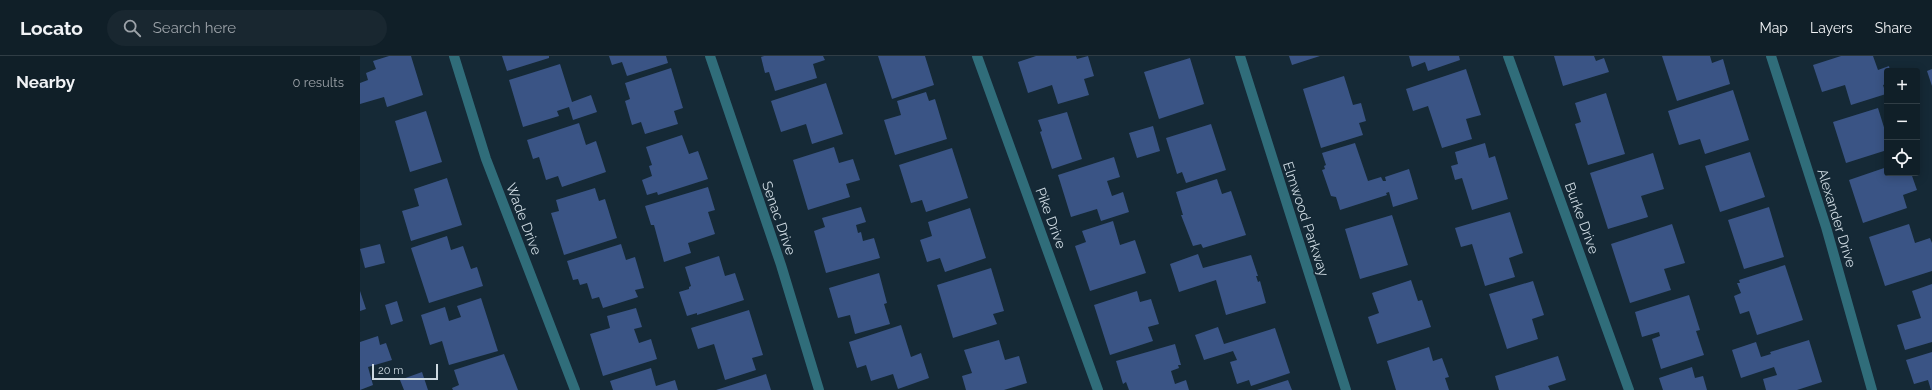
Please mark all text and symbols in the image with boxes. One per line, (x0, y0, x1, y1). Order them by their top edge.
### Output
search box (107, 10, 387, 46)
text: Locato (20, 17, 83, 39)
icon: search (121, 17, 143, 39)
text: Search here (153, 19, 236, 37)
text: Map (1760, 20, 1788, 36)
text: Layers (1810, 20, 1853, 36)
text: Share (1875, 20, 1912, 36)
map controls (1884, 68, 1920, 176)
button: + (1884, 68, 1920, 104)
text: Nearby (16, 72, 75, 92)
text: 0 results (293, 75, 344, 90)
button: − (1884, 104, 1920, 140)
button: locate (1884, 140, 1920, 176)
street label: Elmwood Parkway (1280, 160, 1332, 279)
street label: Alexander Drive (1814, 167, 1860, 269)
street label: Senac Drive (759, 179, 799, 257)
street label: Burke Drive (1562, 180, 1602, 256)
street label: Wade Drive (503, 181, 545, 257)
street label: Pike Drive (1033, 185, 1069, 251)
scale bar (372, 362, 438, 381)
text: 20 m (378, 364, 403, 377)

